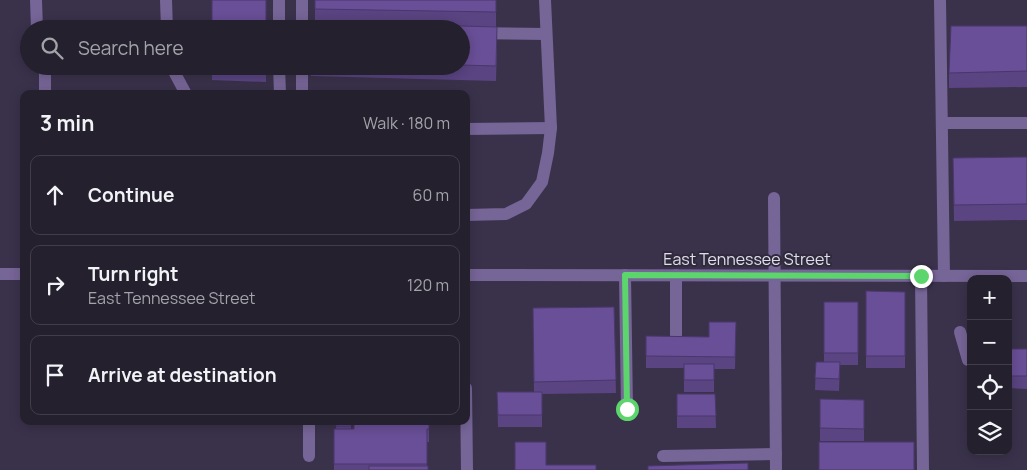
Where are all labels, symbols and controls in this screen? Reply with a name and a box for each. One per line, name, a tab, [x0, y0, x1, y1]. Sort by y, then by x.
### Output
search box	[20, 20, 470, 75]
icon: search	[38, 34, 66, 62]
text: Search here	[78, 35, 184, 61]
text: 3 min	[40, 109, 94, 137]
text: Walk · 180 m	[363, 112, 450, 134]
icon: ahead	[41, 181, 69, 209]
text: Continue	[88, 182, 174, 208]
text: 60 m	[413, 184, 449, 206]
street label: East Tennessee Street	[663, 248, 831, 270]
text: Turn right	[88, 261, 178, 287]
route end	[910, 265, 933, 288]
icon: right	[41, 271, 69, 299]
text: 120 m	[407, 274, 449, 296]
map controls	[967, 275, 1012, 455]
button: +	[967, 275, 1012, 320]
text: East Tennessee Street	[88, 287, 255, 309]
button: −	[967, 320, 1012, 365]
icon: arrive	[41, 361, 69, 389]
text: Arrive at destination	[88, 362, 277, 388]
button: locate	[967, 365, 1012, 410]
route start	[616, 398, 639, 421]
button: layers	[967, 410, 1012, 455]

